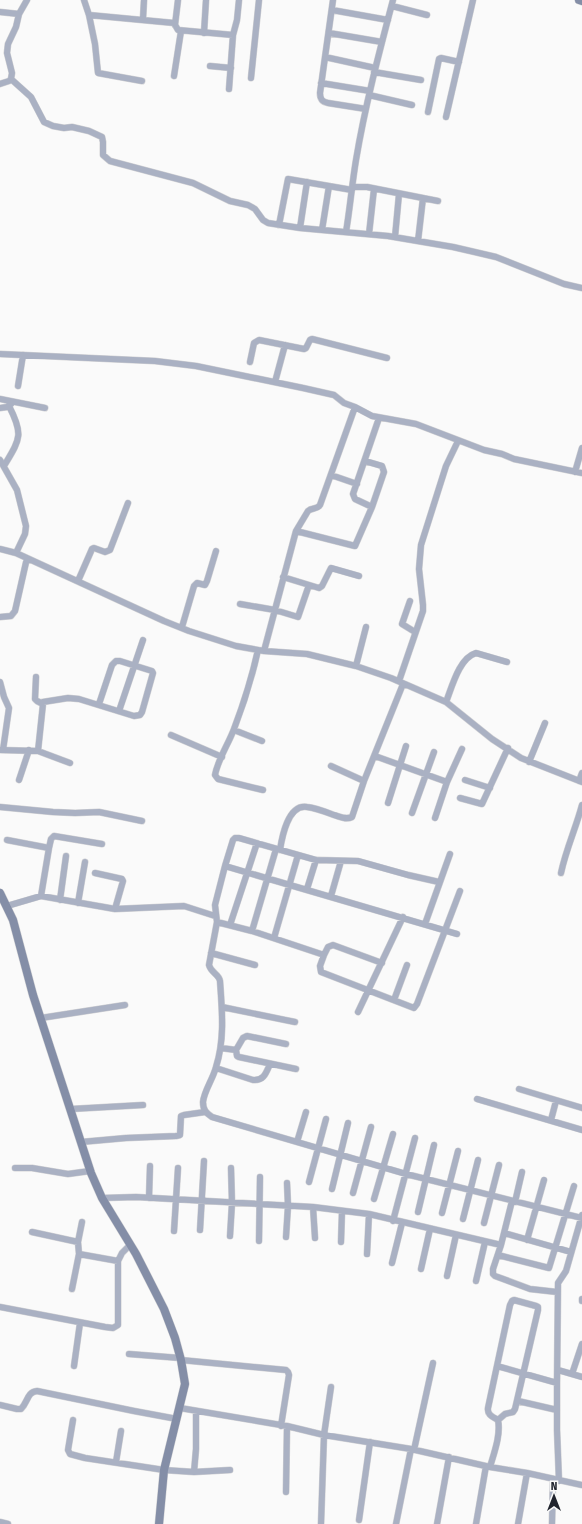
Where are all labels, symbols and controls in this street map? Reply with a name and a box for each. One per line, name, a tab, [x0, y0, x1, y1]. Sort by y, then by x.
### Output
north arrow	[534, 1476, 574, 1516]
text: N	[551, 1480, 557, 1493]

